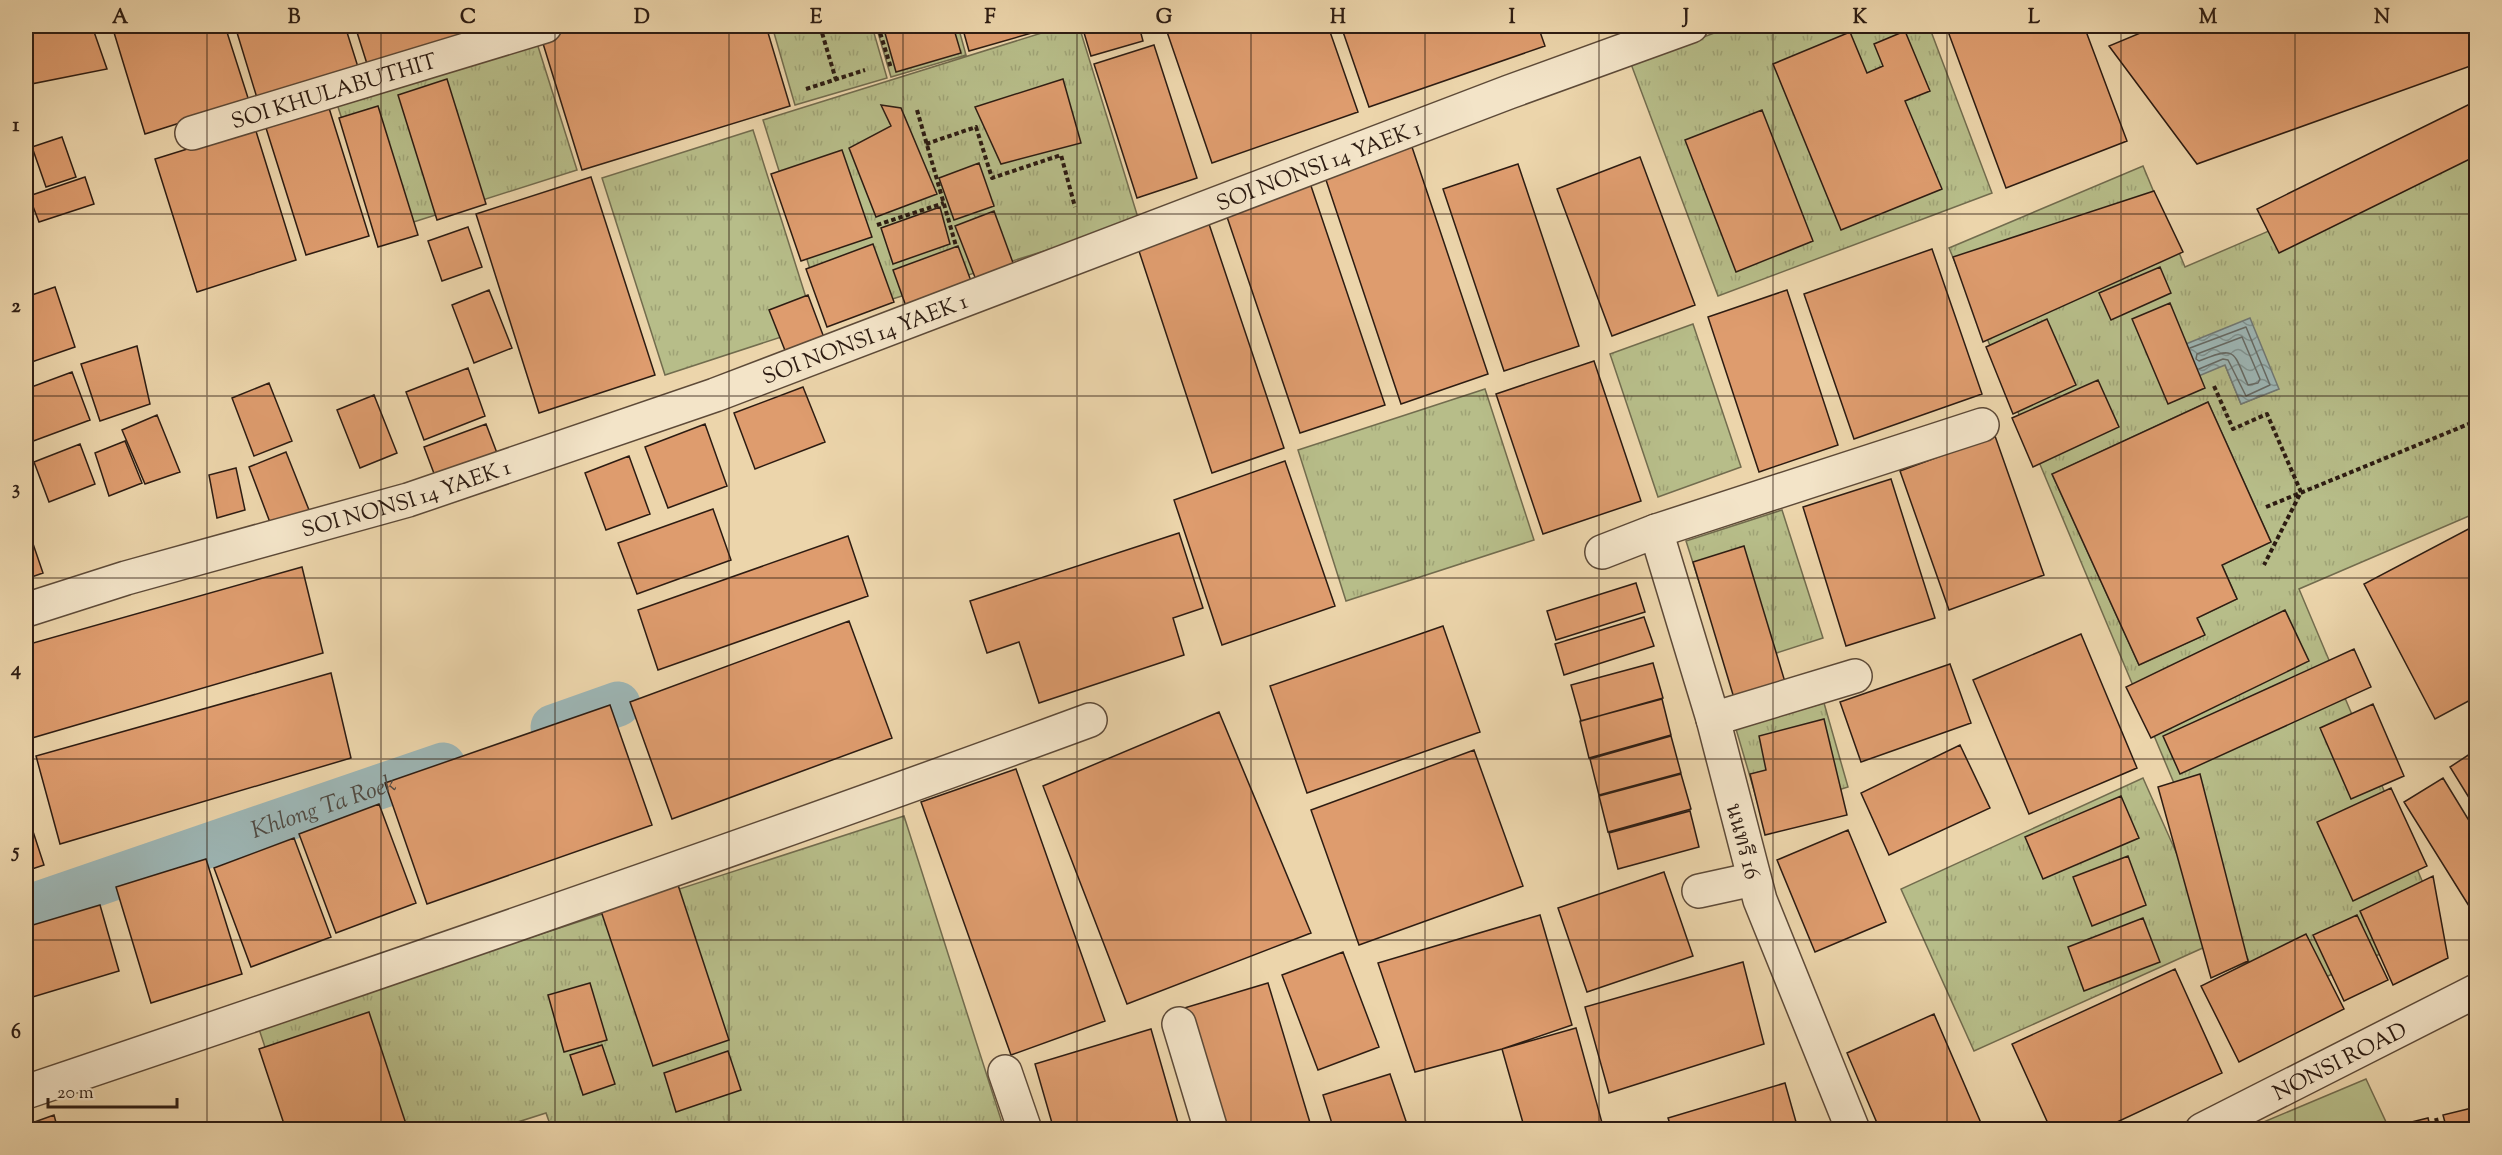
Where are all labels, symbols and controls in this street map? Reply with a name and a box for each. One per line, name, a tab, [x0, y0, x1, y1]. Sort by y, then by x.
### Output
text: A	[112, 4, 129, 33]
text: B	[288, 4, 301, 33]
text: C	[460, 4, 476, 33]
text: D	[634, 4, 650, 33]
text: E	[810, 4, 823, 33]
text: F	[984, 4, 996, 33]
text: G	[1156, 4, 1173, 33]
text: H	[1330, 4, 1346, 33]
text: I	[1509, 4, 1516, 33]
text: J	[1681, 4, 1689, 33]
text: K	[1853, 4, 1868, 33]
text: L	[2028, 4, 2041, 33]
text: M	[2199, 4, 2218, 33]
text: N	[2374, 4, 2390, 33]
street label: SOI KHULABUTHIT	[228, 46, 442, 139]
text: 1	[13, 112, 20, 141]
street label: SOI NONSI 14 YAEK 1	[1212, 114, 1427, 221]
street label: SOI NONSI 14 YAEK 1	[758, 287, 973, 394]
text: 2	[11, 293, 21, 322]
street label: SOI NONSI 14 YAEK 1	[298, 453, 516, 548]
text: 3	[12, 475, 20, 504]
text: 4	[10, 656, 21, 685]
water label: Khlong Ta Roek	[247, 767, 401, 849]
street label: นนทรี 16	[1716, 800, 1767, 883]
text: 5	[11, 838, 20, 867]
street label: NONSI ROAD	[2268, 1016, 2413, 1110]
text: 6	[11, 1019, 21, 1048]
scale bar	[48, 1071, 177, 1109]
text: 20 m	[57, 1081, 94, 1107]

